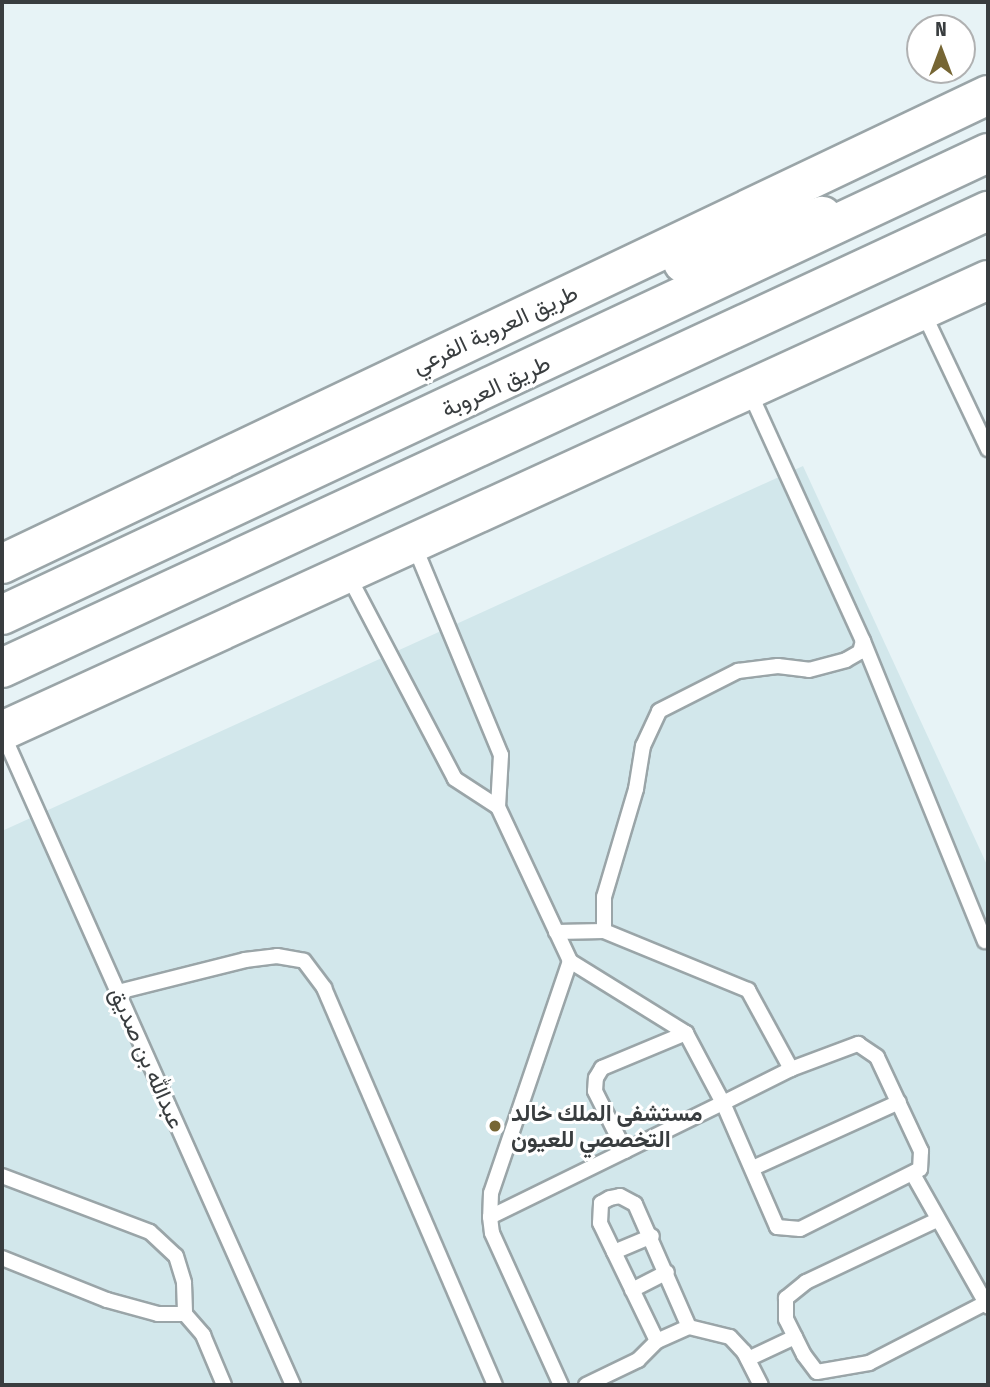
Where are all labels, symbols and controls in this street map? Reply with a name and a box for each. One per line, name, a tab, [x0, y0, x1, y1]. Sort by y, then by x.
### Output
north arrow	[906, 14, 976, 84]
text: N	[935, 18, 947, 41]
street label: طريق العروبة الفرعي	[408, 279, 582, 379]
street label: طريق العروبة	[437, 349, 555, 423]
street label: عبدالله بن صديق	[104, 983, 190, 1133]
place label: مستشفى الملك خالد التخصصي للعيون	[511, 1099, 703, 1153]
marker: مستشفى الملك خالد التخصصي للعيون	[485, 1116, 505, 1136]

